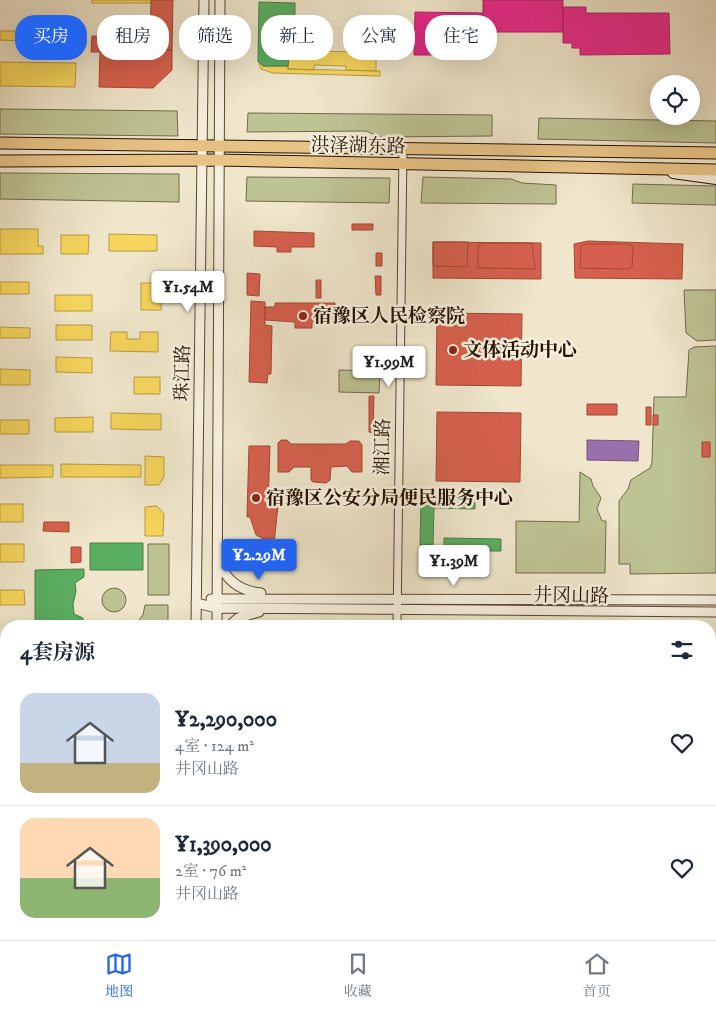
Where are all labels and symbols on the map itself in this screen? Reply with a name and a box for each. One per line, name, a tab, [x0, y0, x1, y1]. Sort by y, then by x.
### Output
street label: 洪泽湖东路	[310, 134, 406, 158]
pin: ¥1.54M	[147, 270, 229, 313]
place label: 宿豫区人民检察院	[313, 305, 465, 328]
marker: 宿豫区人民检察院	[297, 310, 309, 322]
place label: 文体活动中心	[463, 339, 577, 362]
street label: 珠江路	[171, 344, 195, 402]
marker: 文体活动中心	[447, 344, 459, 356]
pin: ¥1.99M	[348, 346, 430, 388]
street label: 湘江路	[371, 418, 395, 476]
place label: 宿豫区公安分局便民服务中心	[266, 487, 513, 510]
marker: 宿豫区公安分局便民服务中心	[250, 492, 262, 504]
pin: ¥2.29M	[218, 538, 300, 581]
pin: ¥1.39M	[413, 544, 495, 587]
street label: 井冈山路	[533, 584, 609, 608]

